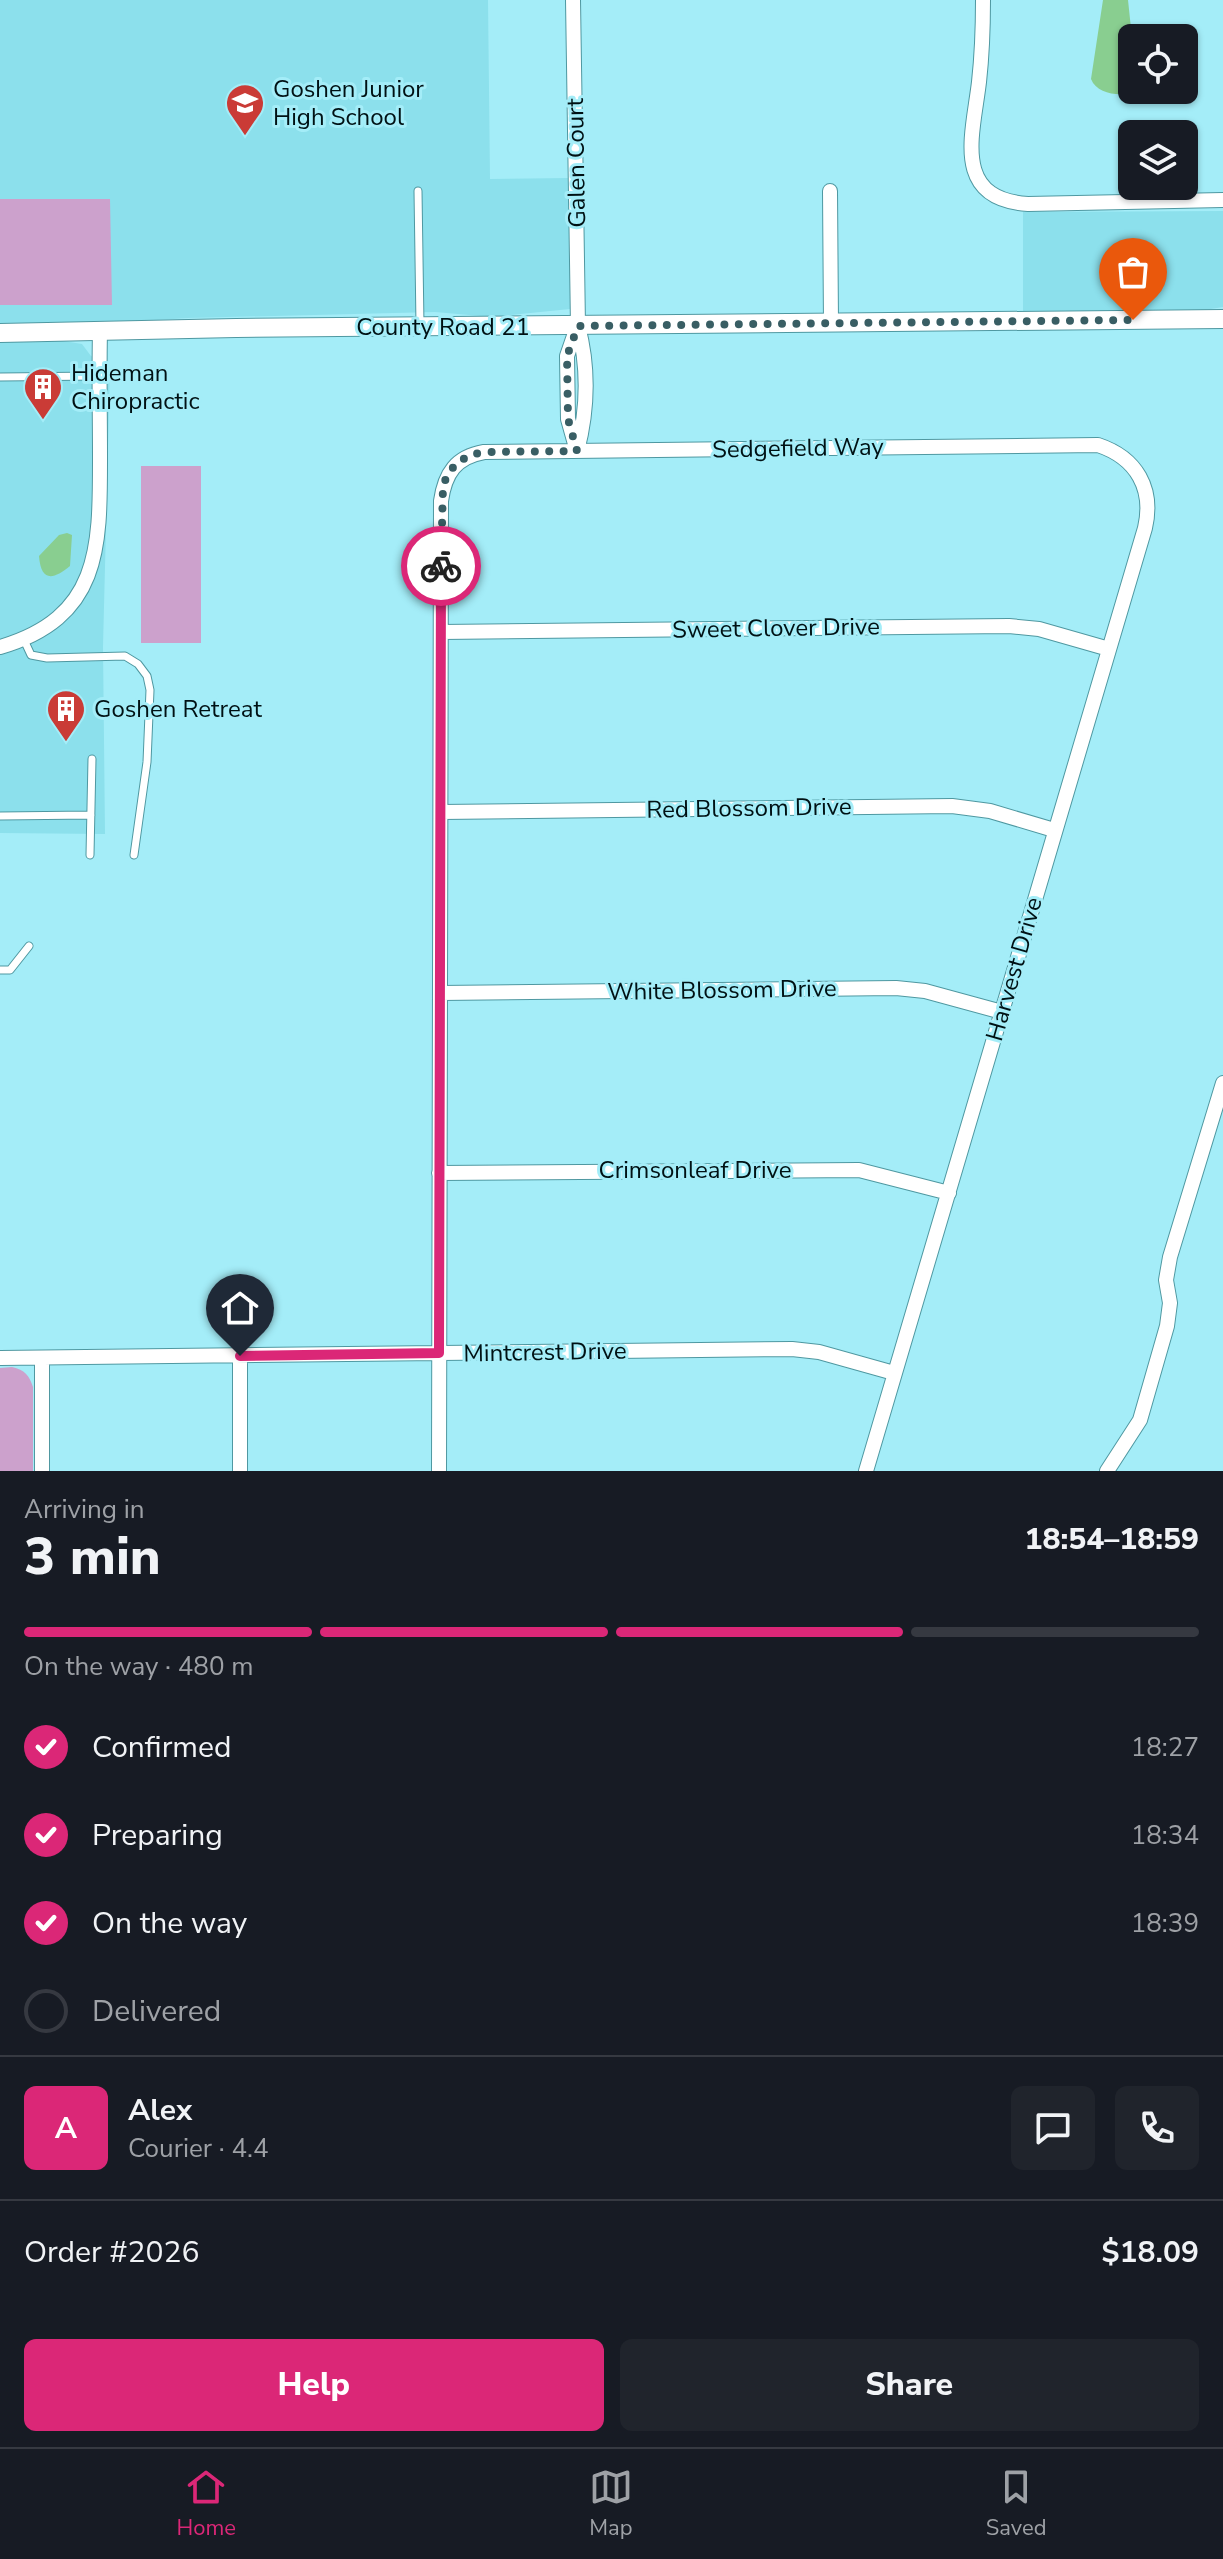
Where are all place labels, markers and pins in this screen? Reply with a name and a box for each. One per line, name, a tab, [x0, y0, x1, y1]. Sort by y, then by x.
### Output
place label: Goshen Junior High School	[273, 73, 424, 133]
school or university icon: Goshen Junior High School	[224, 82, 266, 137]
pin	[1099, 238, 1167, 320]
place label: Hideman Chiropractic	[71, 357, 200, 417]
building icon: Hideman Chiropractic	[22, 366, 64, 421]
building icon: Goshen Retreat	[45, 688, 87, 743]
place label: Goshen Retreat	[94, 693, 262, 725]
pin	[206, 1274, 274, 1356]

